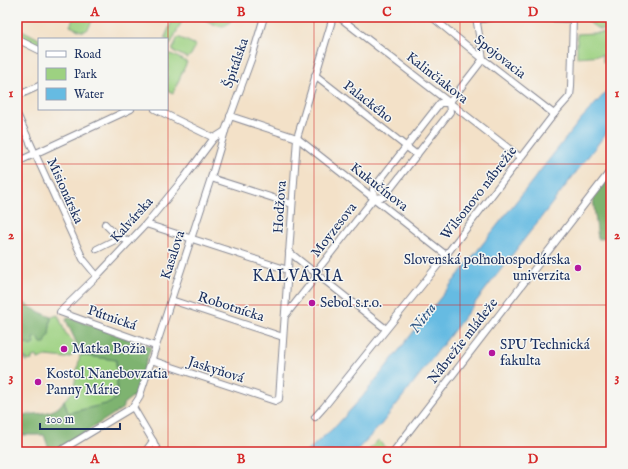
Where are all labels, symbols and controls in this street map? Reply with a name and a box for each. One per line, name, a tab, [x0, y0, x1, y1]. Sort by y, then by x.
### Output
text: A	[90, 4, 101, 21]
text: B	[237, 4, 246, 21]
text: C	[382, 4, 392, 21]
text: D	[528, 4, 539, 21]
street label: Spojovacia	[470, 31, 530, 83]
street label: Špitálska	[218, 34, 253, 90]
legend	[38, 38, 168, 110]
text: Road	[74, 47, 102, 62]
street label: Kalinčiakova	[402, 48, 472, 108]
text: Park	[74, 67, 97, 82]
street label: Palackého	[339, 77, 397, 127]
text: 1	[9, 85, 14, 102]
text: 1	[615, 85, 620, 102]
text: Water	[74, 87, 105, 102]
street label: Wilsonovo nábrežie	[437, 142, 522, 243]
street label: Misionárska	[43, 155, 88, 228]
street label: Kukučínova	[346, 159, 412, 216]
street label: Hodžova	[269, 179, 291, 234]
street label: Kalvárska	[107, 193, 158, 247]
street label: Moyzesova	[307, 198, 362, 261]
text: 2	[8, 227, 14, 244]
street label: Kasalova	[157, 227, 190, 282]
text: 2	[614, 227, 620, 244]
place label: Slovenská poľnohospodárska univerzita	[404, 251, 571, 285]
marker: Slovenská poľnohospodárska univerzita	[573, 263, 583, 273]
district label: KALVÁRIA	[252, 265, 344, 287]
street label: Robotnícka	[196, 288, 267, 326]
place label: Sebol s.r.o.	[320, 294, 382, 312]
street label: Nábrežie mládeže	[424, 294, 502, 387]
marker: Sebol s.r.o.	[307, 298, 317, 308]
water label: Nitra	[405, 299, 441, 337]
street label: Pútnická	[85, 301, 140, 335]
place label: SPU Technická fakulta	[500, 336, 591, 370]
place label: Matka Božia	[72, 340, 147, 358]
marker: Matka Božia	[59, 344, 69, 354]
marker: SPU Technická fakulta	[487, 348, 497, 358]
street label: Jaskyňová	[184, 352, 247, 388]
place label: Kostol Nanebovzatia Panny Márie	[46, 365, 169, 399]
text: 3	[9, 369, 14, 386]
text: 3	[615, 369, 620, 386]
marker: Kostol Nanebovzatia Panny Márie	[33, 377, 43, 387]
scale bar	[40, 405, 120, 431]
text: 100 m	[46, 412, 74, 427]
text: A	[90, 451, 101, 468]
text: B	[237, 451, 246, 468]
text: C	[382, 451, 392, 468]
text: D	[528, 451, 539, 468]

